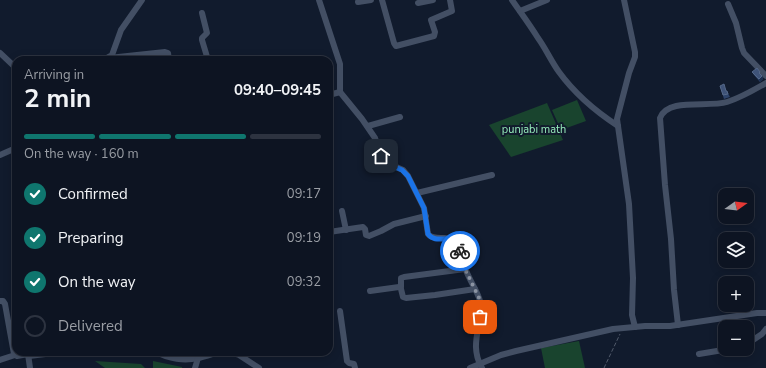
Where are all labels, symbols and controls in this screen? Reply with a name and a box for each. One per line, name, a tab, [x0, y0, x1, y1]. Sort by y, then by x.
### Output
text: Arriving in	[24, 66, 84, 84]
text: 09:40–09:45	[234, 80, 321, 100]
text: 2 min	[24, 81, 91, 116]
park label: punjabi math	[502, 122, 566, 137]
pin	[364, 139, 398, 173]
text: On the way · 160 m	[24, 145, 139, 163]
icon: home	[370, 145, 392, 167]
icon: check	[24, 183, 46, 205]
text: Confirmed	[58, 184, 128, 204]
text: 09:17	[287, 185, 321, 203]
north arrow	[718, 188, 754, 224]
map controls	[718, 188, 754, 356]
icon: check	[24, 227, 46, 249]
text: Preparing	[58, 228, 123, 248]
text: 09:19	[287, 229, 321, 247]
courier	[440, 231, 480, 271]
button: layers	[718, 232, 754, 268]
icon: bike	[449, 240, 471, 262]
icon: check	[24, 271, 46, 293]
text: On the way	[58, 272, 136, 292]
text: 09:32	[287, 273, 321, 291]
button: +	[718, 276, 754, 312]
pin	[463, 300, 497, 334]
icon: bag	[469, 306, 491, 328]
text: Delivered	[58, 316, 123, 336]
button: −	[718, 320, 754, 356]

